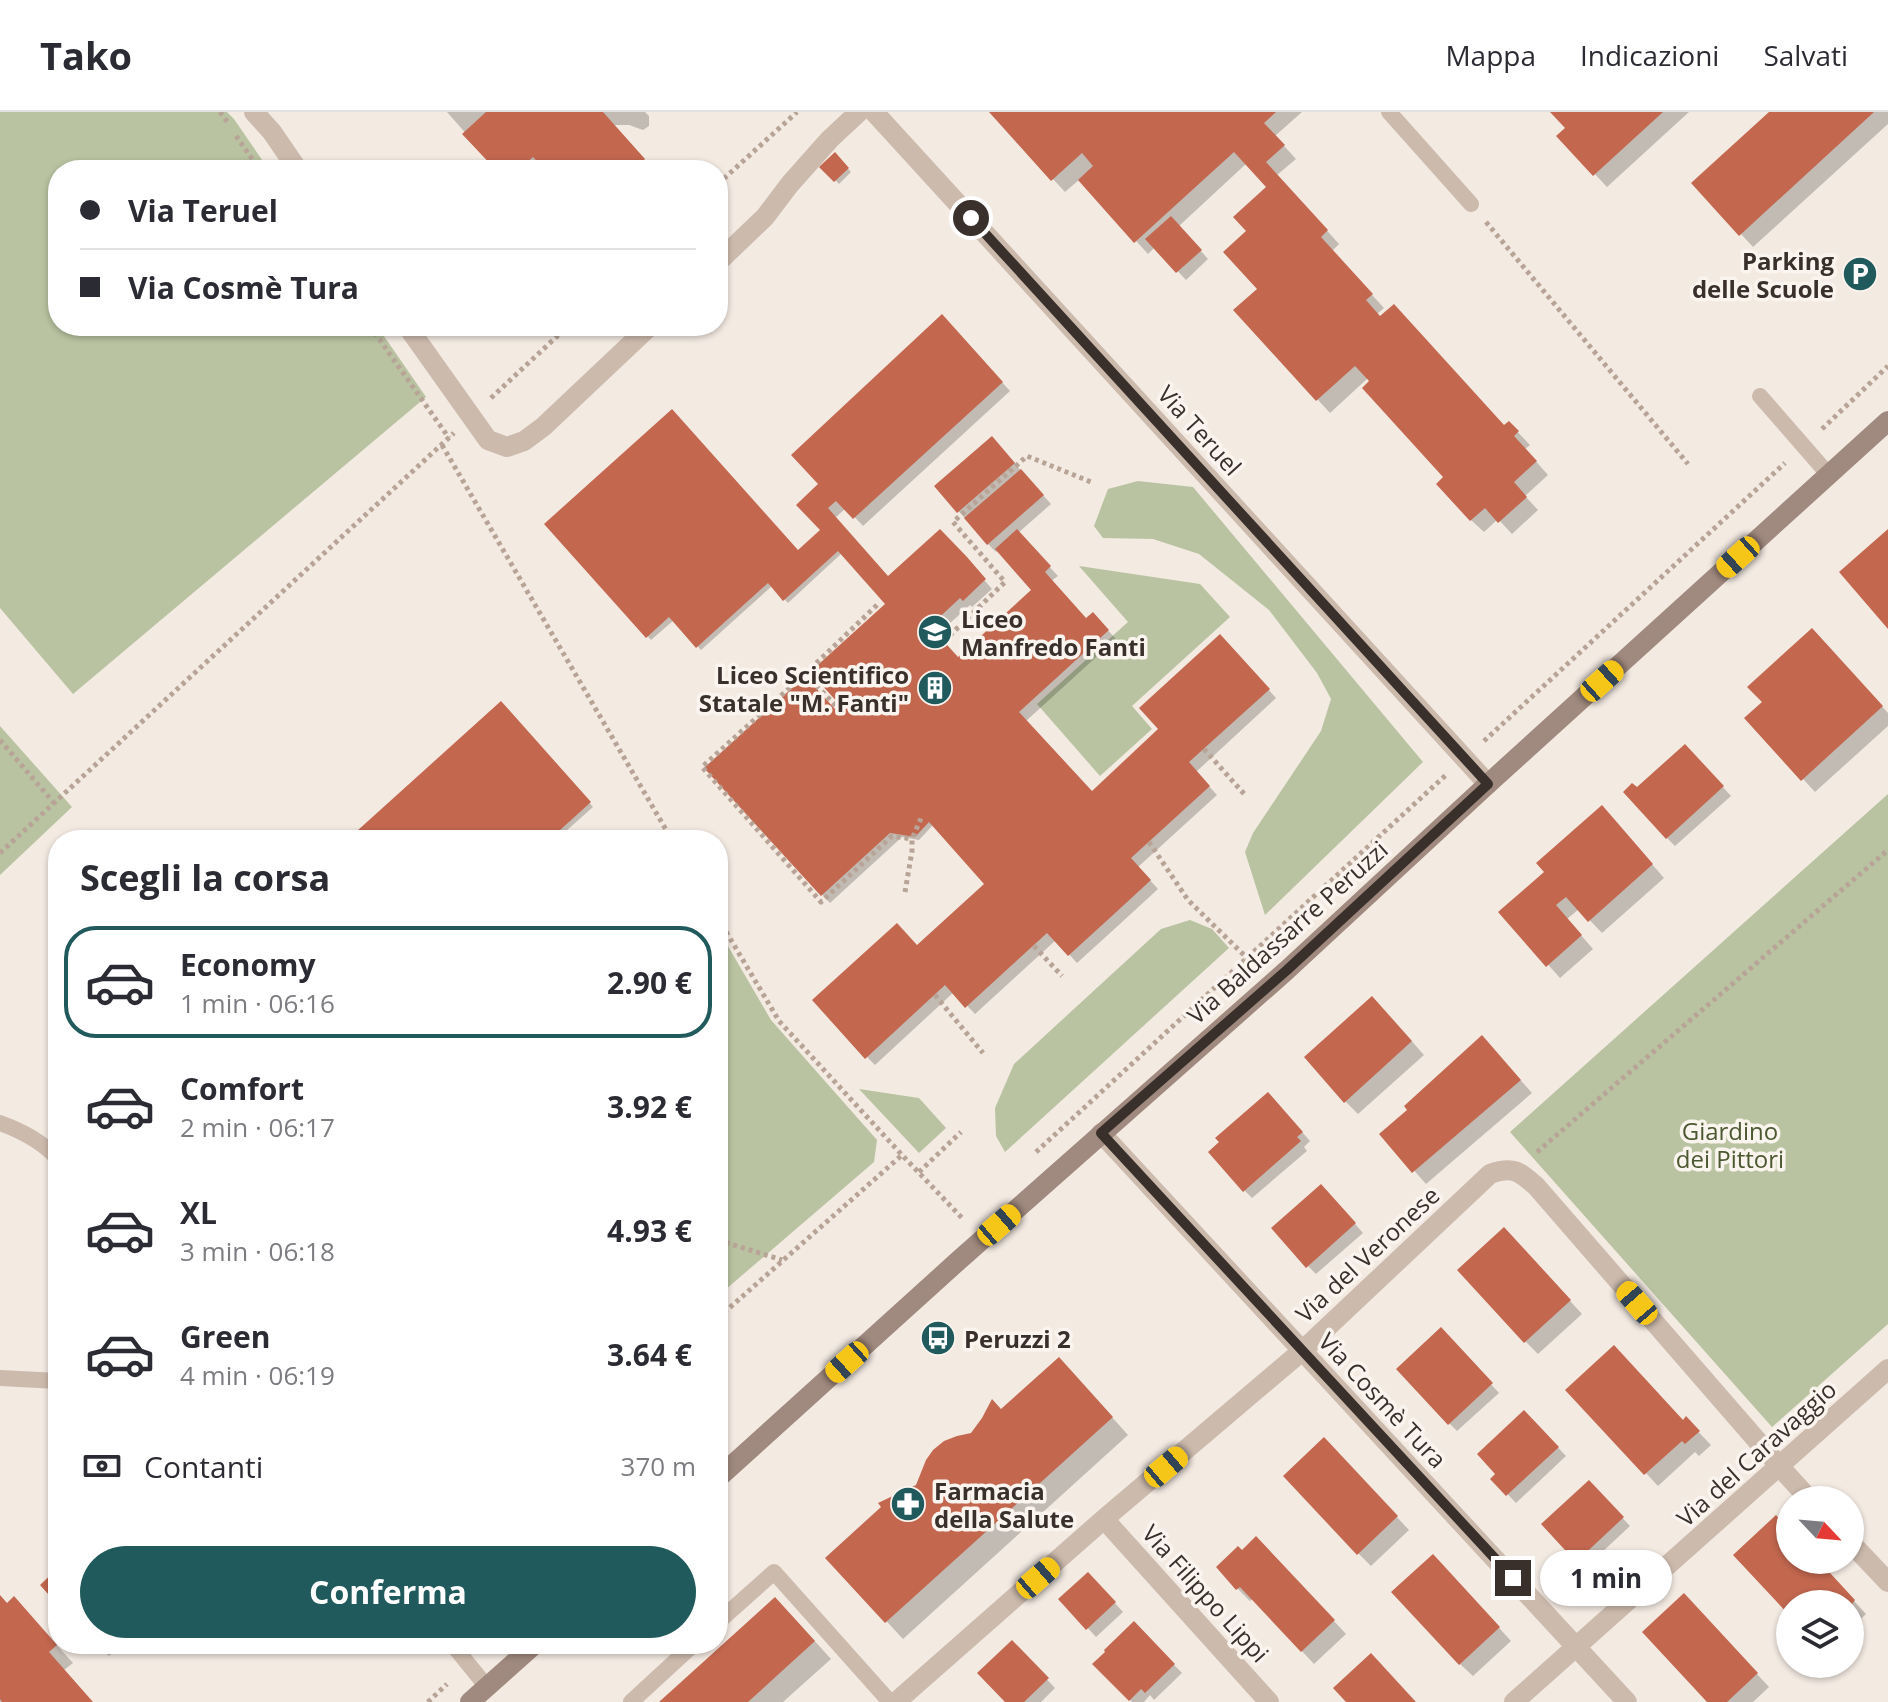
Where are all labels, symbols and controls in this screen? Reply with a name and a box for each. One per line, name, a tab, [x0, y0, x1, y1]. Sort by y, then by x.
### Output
text: Tako	[40, 29, 132, 81]
text: Mappa	[1445, 36, 1536, 74]
text: Indicazioni	[1580, 36, 1719, 74]
text: Salvati	[1763, 36, 1848, 74]
text: Via Teruel	[128, 190, 278, 231]
route start	[953, 200, 989, 236]
place label: Parking delle Scuole	[1692, 244, 1834, 305]
parking icon: Parking delle Scuole	[1841, 255, 1879, 293]
text: Via Cosmè Tura	[128, 267, 359, 308]
street label: Via Teruel	[1151, 378, 1249, 482]
car	[1712, 532, 1764, 582]
place label: Liceo Manfredo Fanti	[961, 602, 1146, 663]
school or university icon: Liceo Manfredo Fanti	[916, 613, 954, 651]
car	[1576, 656, 1628, 706]
place label: Liceo Scientifico Statale "M. Fanti"	[699, 658, 909, 719]
building icon: Liceo Scientifico Statale "M. Fanti"	[916, 669, 954, 707]
street label: Via Baldassarre Peruzzi	[1180, 833, 1394, 1031]
text: Scegli la corsa	[80, 853, 330, 902]
text: Economy	[180, 944, 316, 985]
icon: car	[84, 946, 156, 1018]
text: 2.90 €	[607, 962, 692, 1003]
text: 1 min · 06:16	[180, 985, 335, 1021]
text: Comfort	[180, 1068, 304, 1109]
icon: car	[84, 1070, 156, 1142]
text: 3.92 €	[607, 1086, 692, 1127]
text: 2 min · 06:17	[180, 1109, 335, 1145]
park label: Giardino dei Pittori	[1676, 1114, 1784, 1175]
street label: Via del Veronese	[1288, 1179, 1446, 1329]
text: XL	[180, 1192, 217, 1233]
icon: car	[84, 1194, 156, 1266]
car	[973, 1200, 1025, 1250]
text: 4.93 €	[607, 1210, 692, 1251]
text: 3 min · 06:18	[180, 1233, 335, 1269]
car	[1612, 1277, 1662, 1329]
text: Green	[180, 1316, 271, 1357]
icon: car	[84, 1318, 156, 1390]
bus stop icon: Peruzzi 2	[919, 1319, 957, 1357]
place label: Peruzzi 2	[964, 1322, 1071, 1355]
street label: Via Cosmè Tura	[1312, 1325, 1454, 1475]
text: 3.64 €	[607, 1334, 692, 1375]
car	[821, 1337, 873, 1387]
text: 4 min · 06:19	[180, 1357, 335, 1393]
street label: Via del Caravaggio	[1669, 1373, 1843, 1533]
car	[1140, 1442, 1192, 1492]
icon: cash	[80, 1444, 124, 1488]
text: Contanti	[144, 1446, 263, 1487]
text: 370 m	[621, 1448, 696, 1484]
place label: Farmacia della Salute	[934, 1474, 1074, 1535]
pharmacy icon: Farmacia della Salute	[889, 1485, 927, 1523]
north arrow	[1776, 1486, 1864, 1574]
map controls	[1776, 1486, 1864, 1678]
street label: Via Filippo Lippi	[1135, 1517, 1277, 1669]
button: Conferma	[80, 1546, 696, 1638]
callout: 1 min	[1541, 1550, 1673, 1606]
car	[1012, 1553, 1064, 1603]
route end	[1495, 1560, 1531, 1596]
text: 1 min	[1570, 1560, 1642, 1596]
button: layers	[1776, 1590, 1864, 1678]

